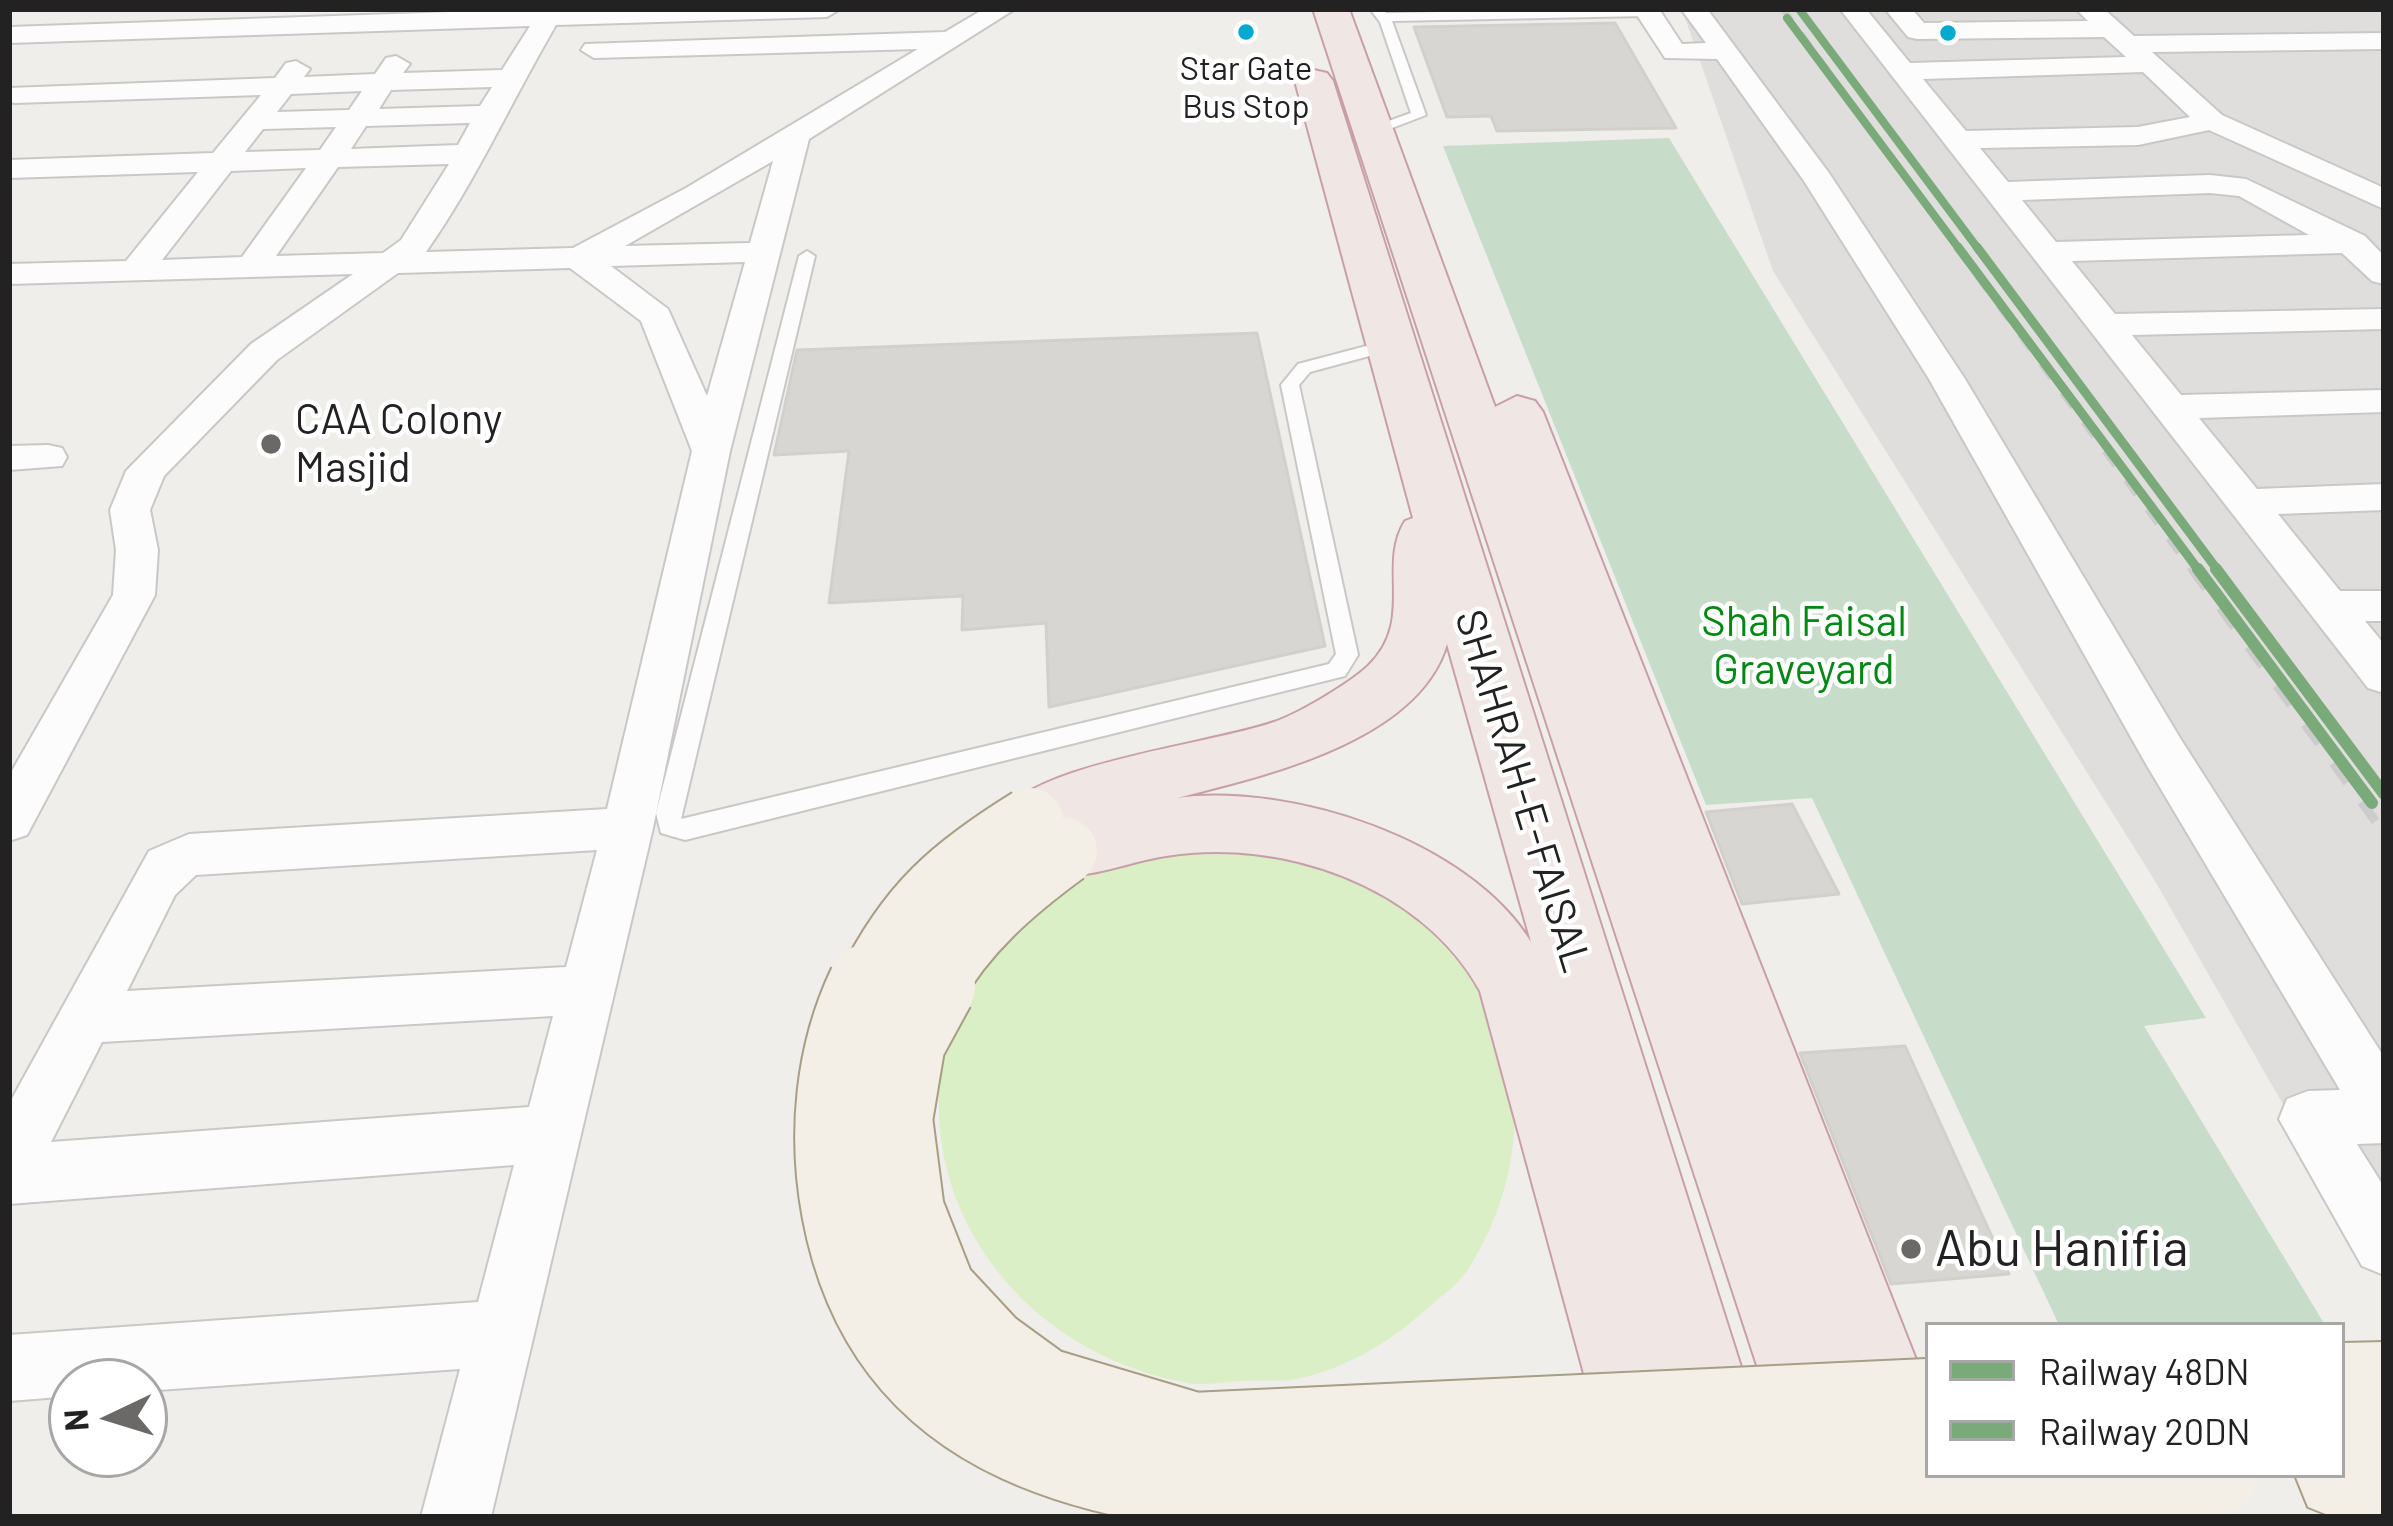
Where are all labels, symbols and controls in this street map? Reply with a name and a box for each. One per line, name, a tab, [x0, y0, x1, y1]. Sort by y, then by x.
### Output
marker: Star Gate Bus Stop	[1235, 21, 1257, 43]
unlabelled marker	[1937, 22, 1959, 44]
place label: Star Gate Bus Stop	[1180, 49, 1312, 127]
place label: CAA Colony Masjid	[295, 395, 502, 494]
marker: CAA Colony Masjid	[258, 431, 284, 457]
park label: Shah Faisal Graveyard	[1701, 597, 1907, 696]
street label: SHAHRAH-E-FAISAL	[1444, 604, 1602, 978]
place label: Abu Hanifia	[1935, 1218, 2189, 1280]
marker: Abu Hanifia	[1898, 1236, 1924, 1262]
legend	[1925, 1322, 2345, 1478]
text: Railway 48DN	[2039, 1349, 2250, 1392]
north arrow	[48, 1358, 168, 1478]
text: N	[54, 1408, 96, 1433]
text: Railway 20DN	[2039, 1409, 2251, 1452]

